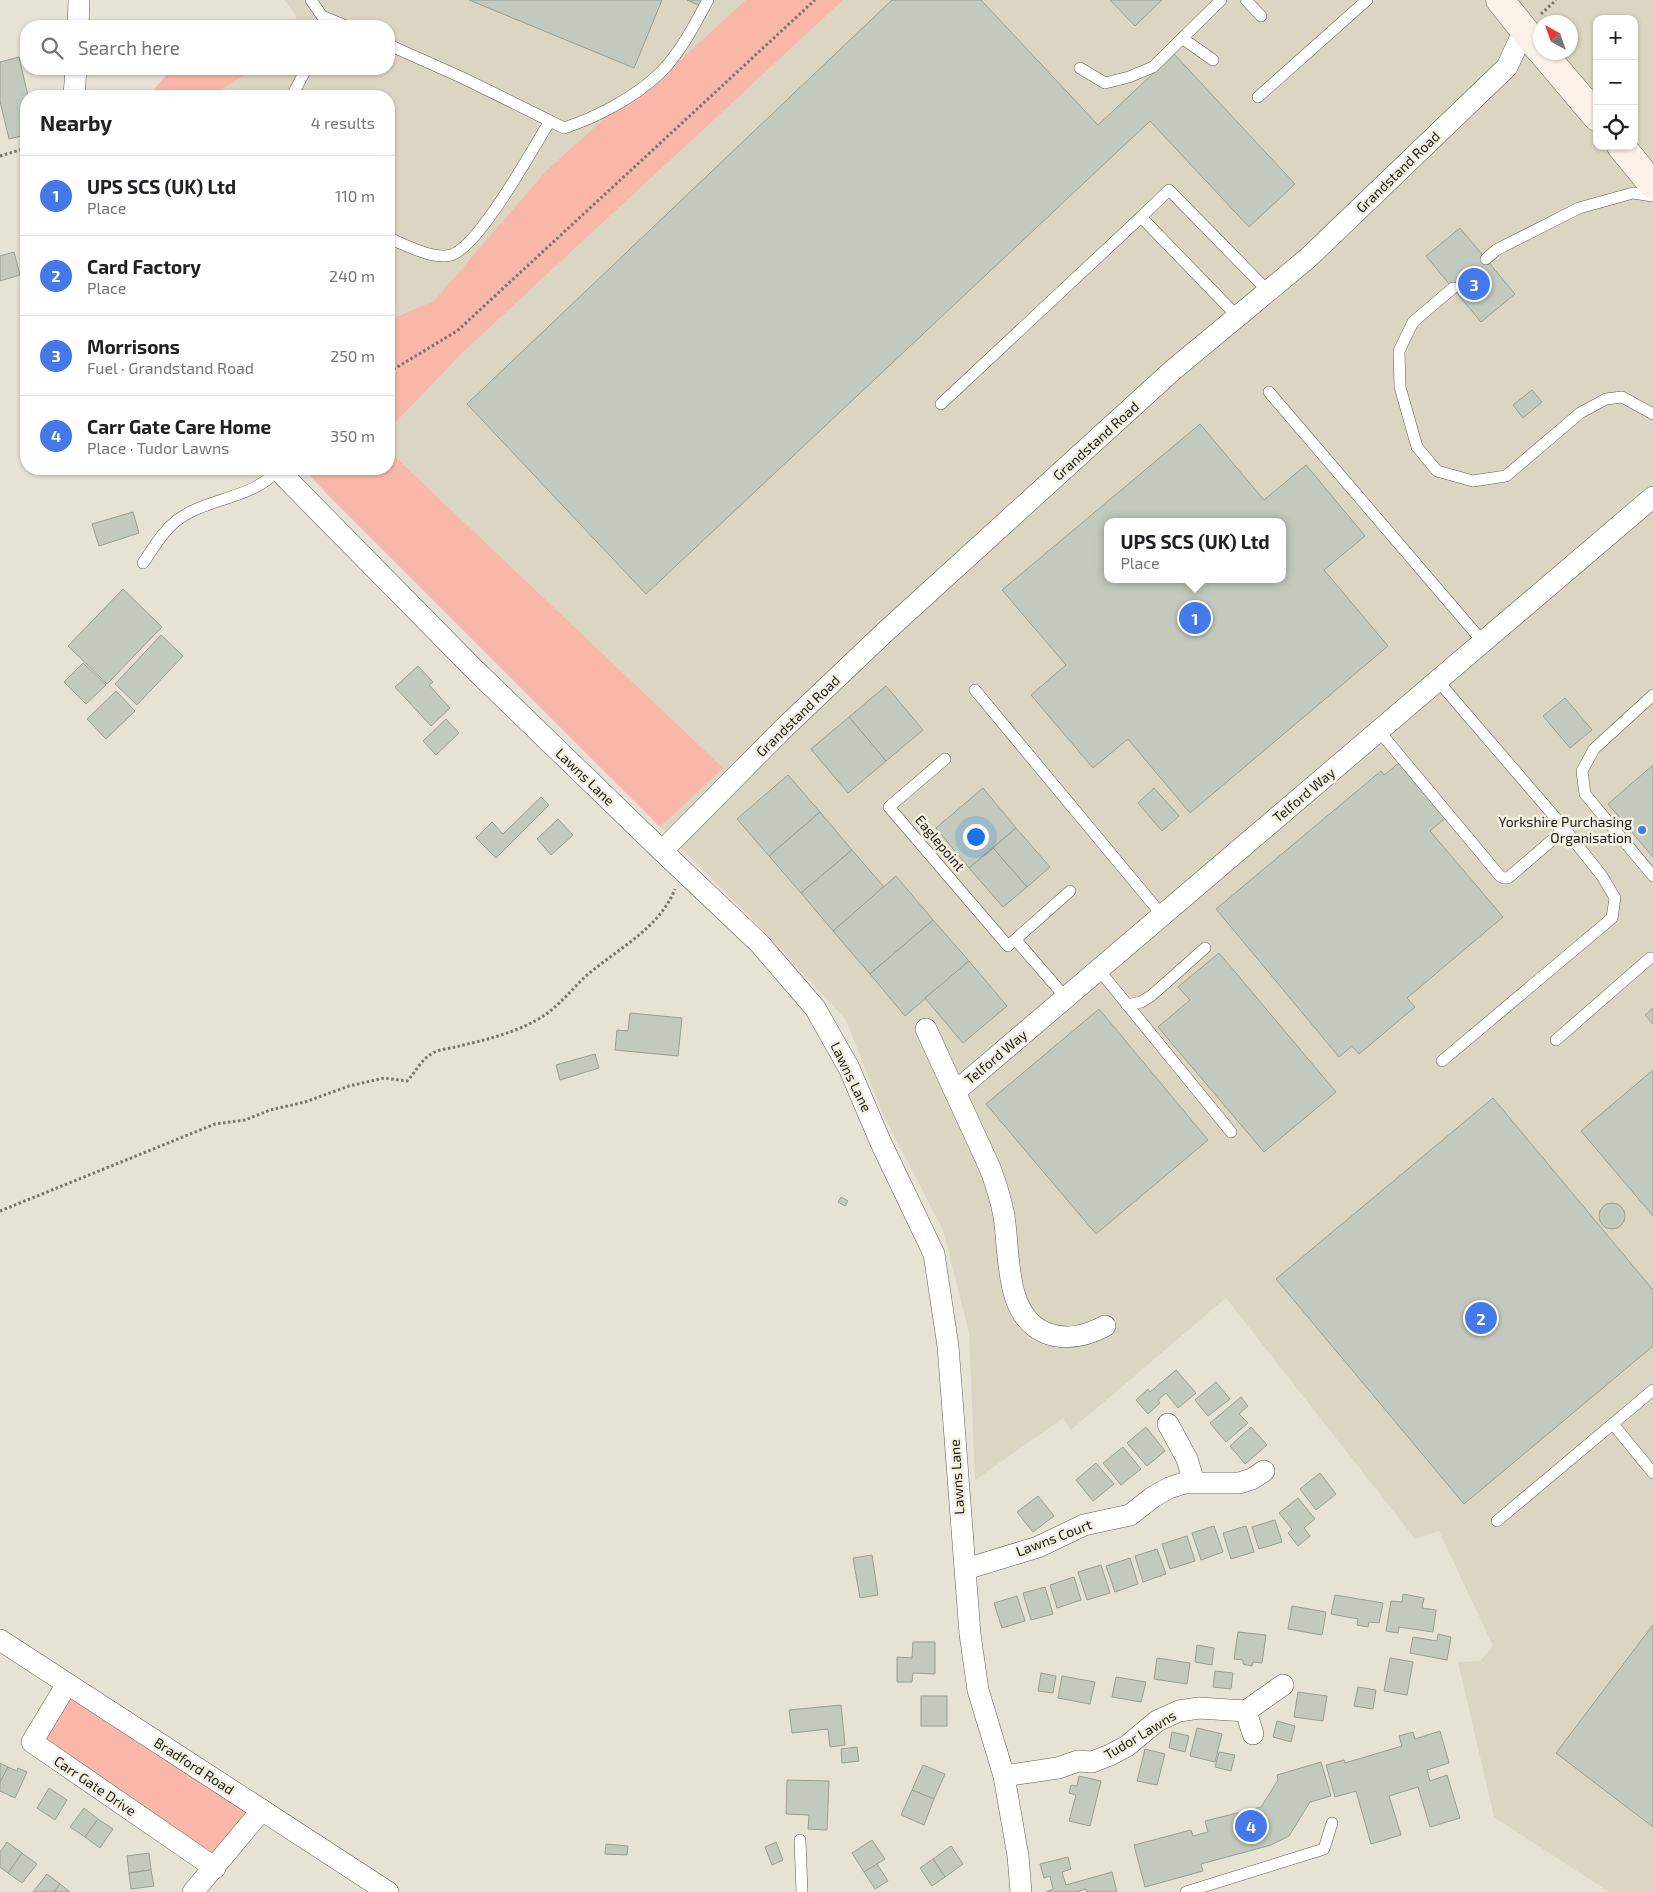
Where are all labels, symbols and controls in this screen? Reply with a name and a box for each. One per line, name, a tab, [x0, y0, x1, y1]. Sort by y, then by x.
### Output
north arrow	[1533, 15, 1578, 60]
map controls	[1593, 15, 1638, 150]
button: +	[1593, 15, 1638, 60]
search box	[20, 20, 395, 75]
icon: search	[38, 34, 66, 62]
text: Search here	[78, 36, 180, 59]
button: −	[1593, 60, 1638, 105]
button: locate	[1593, 105, 1638, 150]
text: Nearby	[40, 110, 112, 135]
text: 4 results	[311, 113, 375, 132]
street label: Grandstand Road	[1352, 127, 1443, 216]
text: UPS SCS (UK) Ltd	[87, 175, 236, 198]
text: 1	[53, 186, 59, 205]
text: 110 m	[335, 186, 375, 205]
text: Place	[87, 198, 126, 217]
text: Card Factory	[87, 255, 201, 278]
pin: 3	[1458, 265, 1490, 303]
text: 2	[51, 266, 61, 285]
text: 240 m	[329, 266, 375, 285]
text: Place	[87, 278, 126, 297]
text: Morrisons	[87, 335, 180, 358]
text: 3	[51, 346, 61, 365]
text: 250 m	[330, 346, 375, 365]
text: Fuel · Grandstand Road	[87, 358, 254, 377]
street label: Grandstand Road	[1049, 398, 1142, 484]
text: Carr Gate Care Home	[87, 415, 271, 438]
text: 4	[51, 426, 61, 445]
text: 350 m	[330, 426, 375, 445]
text: Place · Tudor Lawns	[87, 438, 229, 457]
popup	[1104, 518, 1286, 583]
text: UPS SCS (UK) Ltd	[1120, 530, 1270, 553]
text: Place	[1120, 553, 1160, 572]
pin: 1	[1179, 599, 1211, 637]
street label: Grandstand Road	[752, 671, 843, 760]
street label: Lawns Lane	[552, 744, 618, 809]
street label: Telford Way	[1269, 763, 1339, 826]
street label: Eaglepoint	[912, 811, 969, 874]
place label: Yorkshire Purchasing Organisation	[1499, 813, 1632, 846]
your location	[963, 824, 989, 850]
marker: Yorkshire Purchasing Organisation	[1636, 824, 1648, 836]
street label: Telford Way	[961, 1025, 1031, 1088]
street label: Lawns Lane	[827, 1039, 876, 1114]
pin: 2	[1465, 1299, 1497, 1337]
street label: Lawns Lane	[945, 1439, 968, 1515]
street label: Lawns Court	[1014, 1515, 1094, 1560]
street label: Tudor Lawns	[1101, 1706, 1179, 1763]
street label: Bradford Road	[151, 1733, 237, 1798]
street label: Carr Gate Drive	[51, 1752, 140, 1819]
pin: 4	[1235, 1807, 1267, 1845]

